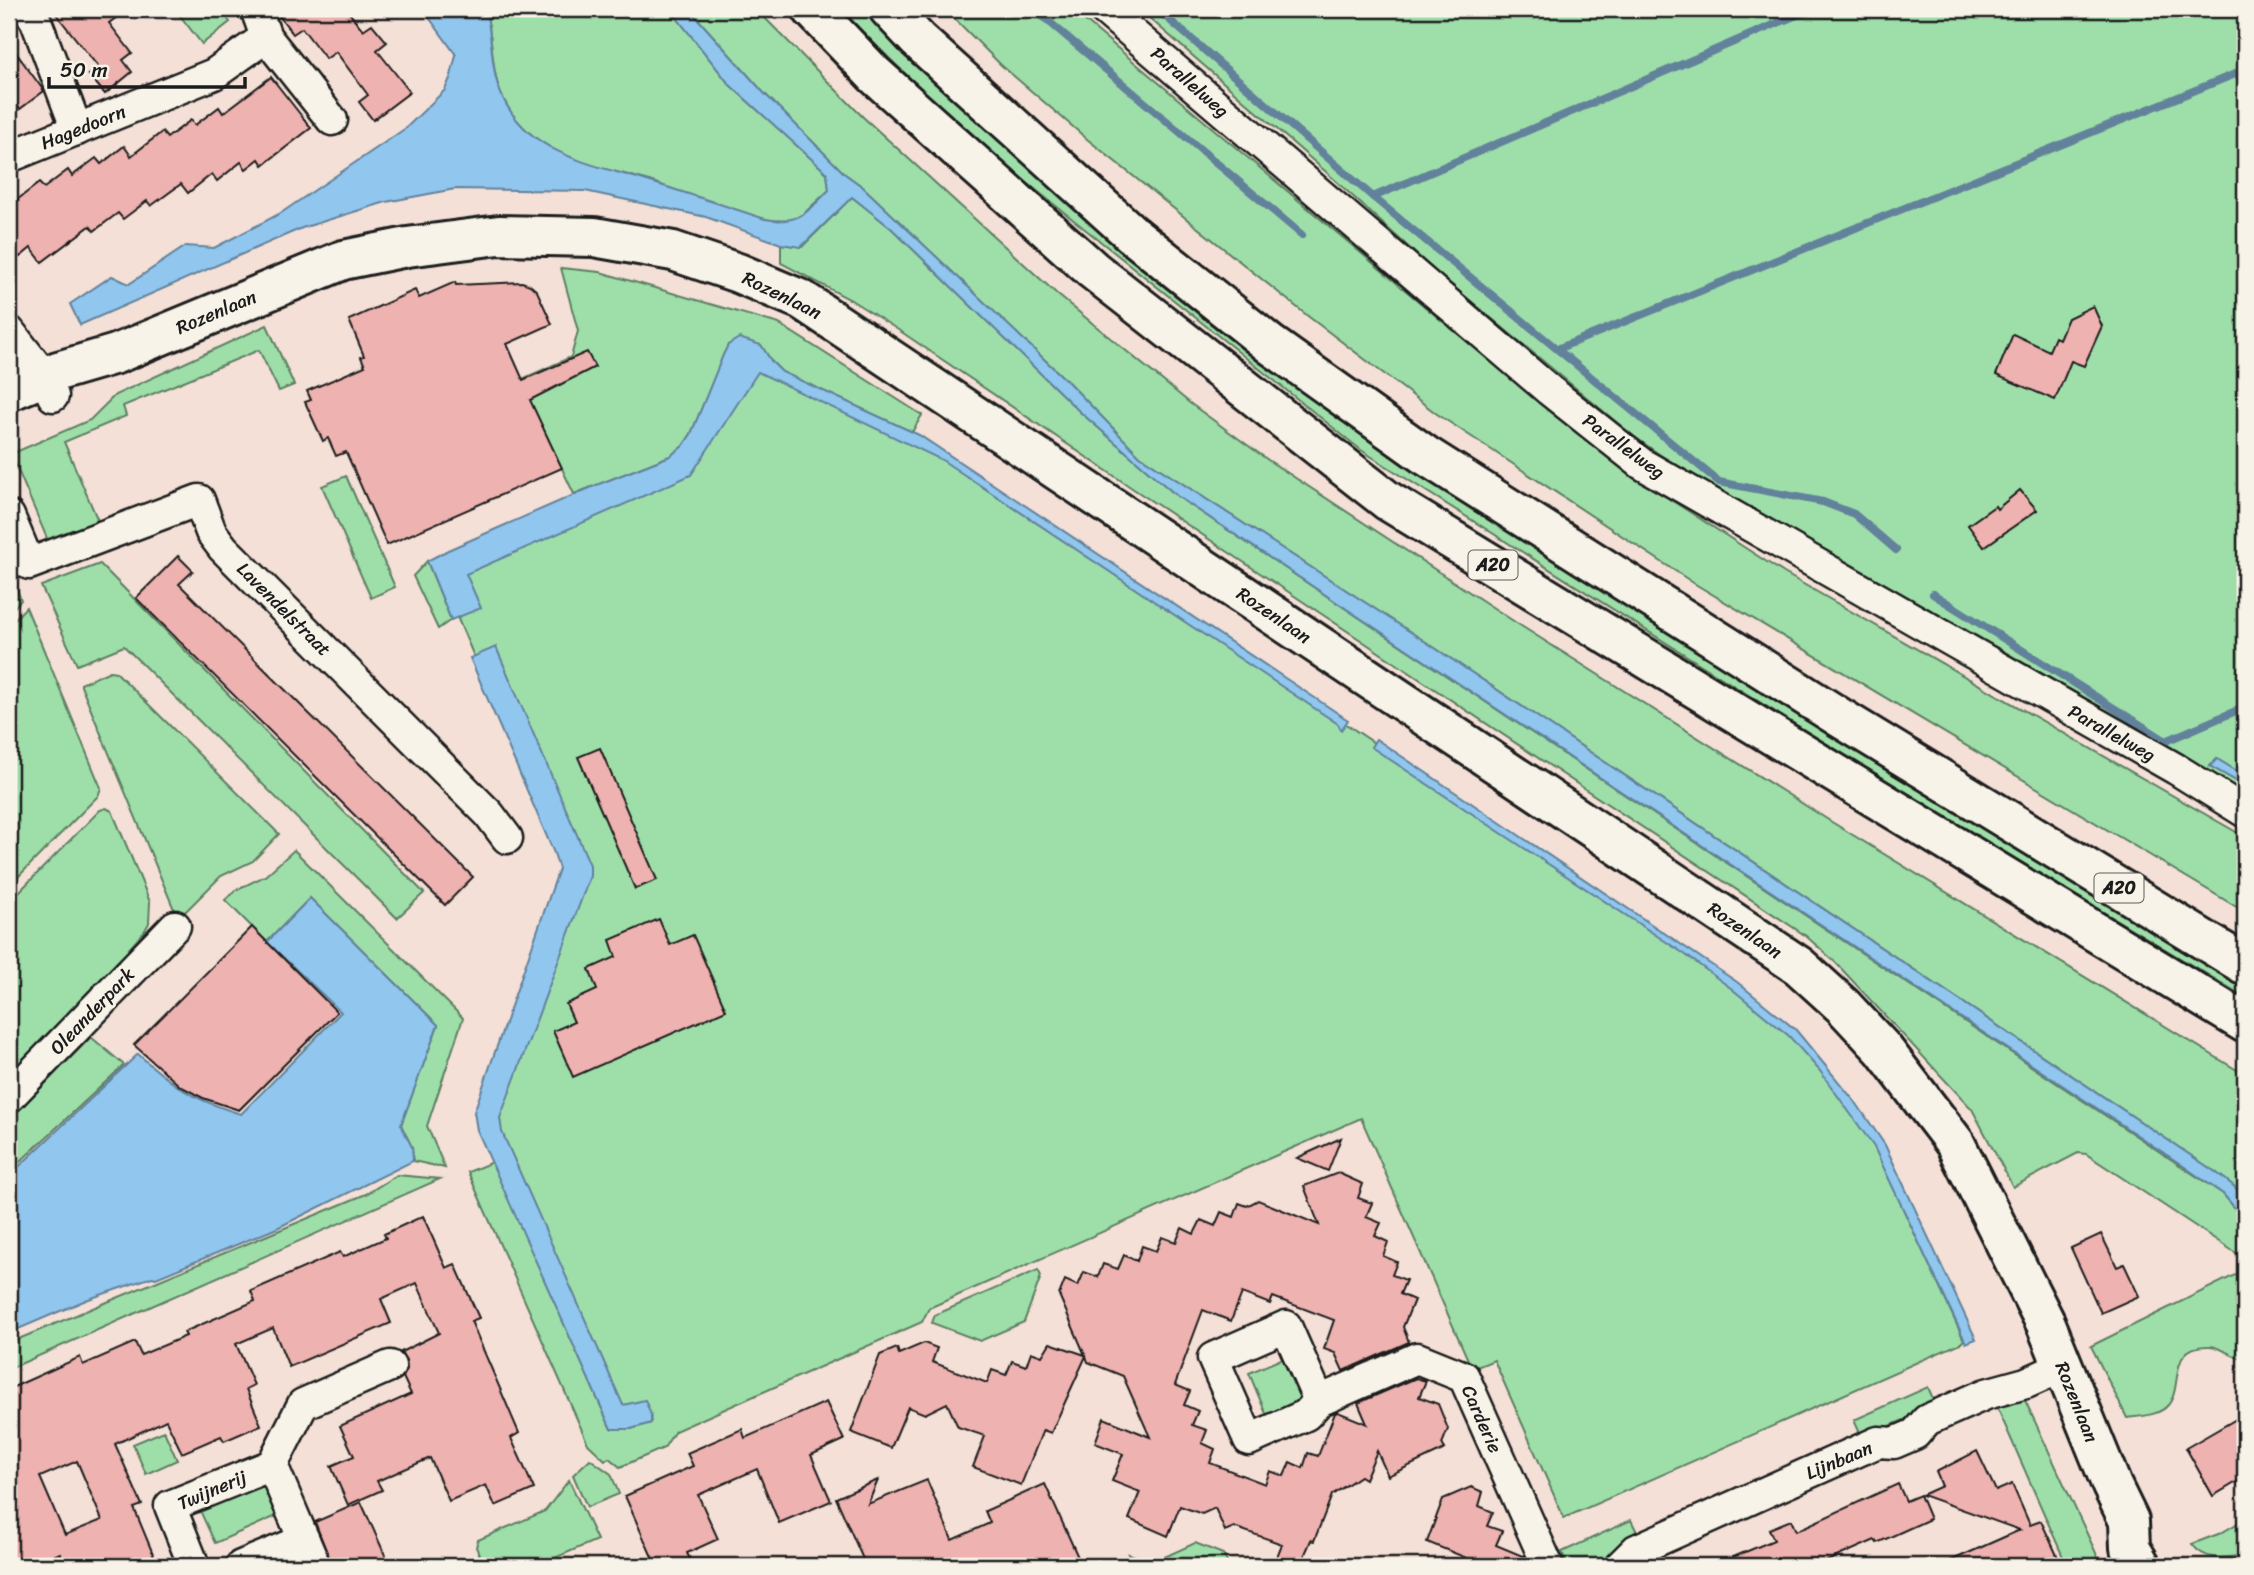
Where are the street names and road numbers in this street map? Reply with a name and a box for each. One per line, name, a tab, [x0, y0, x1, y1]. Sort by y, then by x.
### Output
street label: Parallelweg	[1143, 38, 1237, 126]
street label: Hagedoorn	[35, 95, 131, 159]
street label: Rozenlaan	[737, 262, 827, 328]
street label: Rozenlaan	[170, 280, 262, 344]
street label: Parallelweg	[1575, 404, 1673, 488]
road number: A20	[1468, 550, 1518, 580]
street label: Lavendelstraat	[229, 554, 339, 664]
street label: Rozenlaan	[1230, 578, 1318, 652]
street label: Parallelweg	[2062, 695, 2162, 771]
road number: A20	[2094, 874, 2144, 903]
street label: Rozenlaan	[1701, 893, 1789, 967]
street label: Oleanderpark	[41, 959, 143, 1063]
street label: Rozenlaan	[2046, 1356, 2108, 1448]
street label: Carderie	[1452, 1380, 1512, 1459]
street label: Lijnbaan	[1800, 1431, 1878, 1489]
street label: Twijnerij	[172, 1460, 253, 1519]

